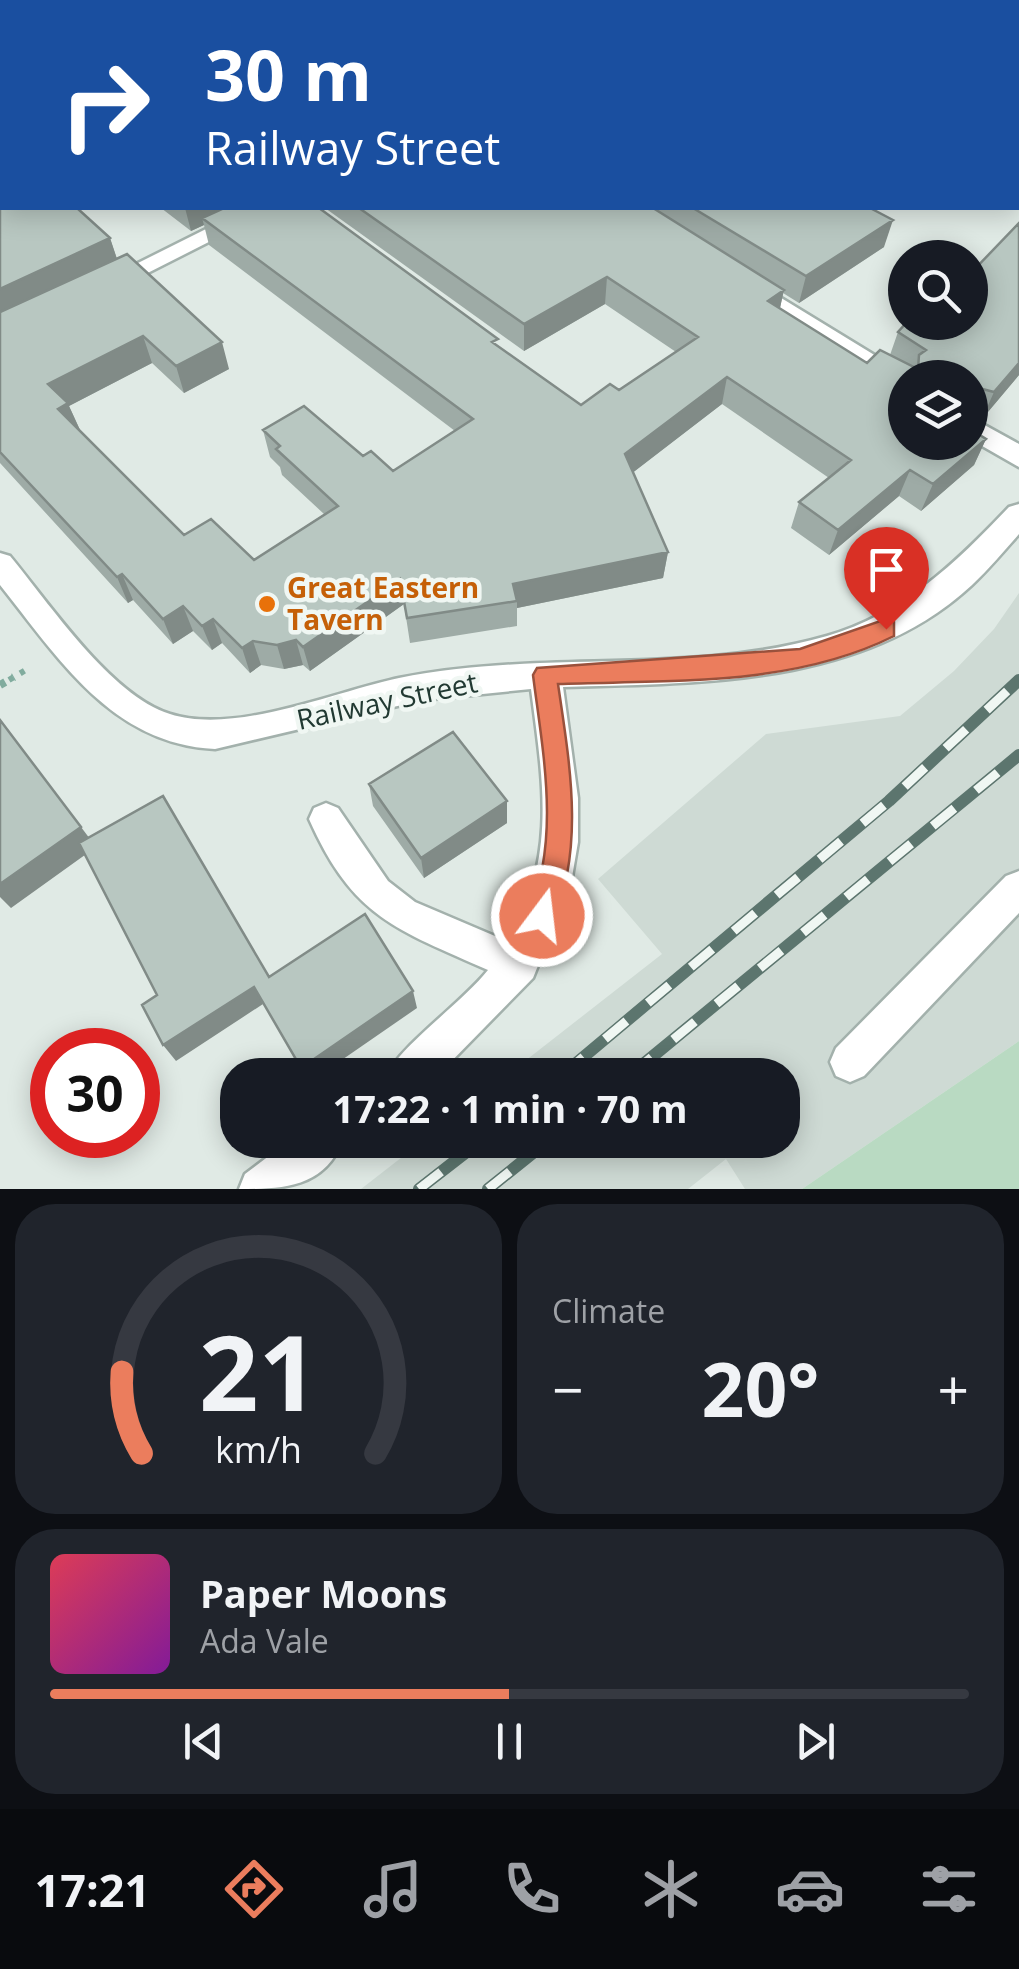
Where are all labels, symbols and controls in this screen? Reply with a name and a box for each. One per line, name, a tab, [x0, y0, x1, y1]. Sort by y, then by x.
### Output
text: 30 m	[205, 26, 372, 122]
icon: right	[40, 40, 170, 170]
text: Railway Street	[205, 117, 500, 178]
map controls	[888, 240, 988, 460]
button: search	[888, 240, 988, 340]
button: layers	[888, 360, 988, 460]
pin	[844, 527, 929, 630]
icon: arrive	[859, 542, 914, 597]
place label: Great Eastern Tavern	[287, 568, 479, 638]
marker: Great Eastern Tavern	[256, 593, 278, 615]
street label: Railway Street	[293, 662, 481, 738]
position arrow	[490, 864, 594, 968]
speed limit sign: 30	[30, 1028, 160, 1158]
text: 17:22 · 1 min · 70 m	[332, 1082, 688, 1134]
text: Climate	[552, 1289, 665, 1332]
text: 21	[199, 1300, 318, 1441]
text: 20°	[702, 1337, 819, 1439]
text: −	[552, 1351, 583, 1426]
text: +	[938, 1351, 969, 1426]
text: km/h	[215, 1425, 302, 1473]
text: Paper Moons	[200, 1567, 447, 1619]
text: Ada Vale	[200, 1619, 329, 1662]
icon: previous	[176, 1714, 231, 1769]
icon: pause	[482, 1714, 537, 1769]
icon: next	[788, 1714, 843, 1769]
icon: directions	[219, 1854, 289, 1924]
icon: music	[358, 1854, 428, 1924]
icon: phone	[497, 1854, 567, 1924]
icon: climate	[636, 1854, 706, 1924]
icon: car	[775, 1854, 845, 1924]
icon: filters	[914, 1854, 984, 1924]
text: 17:21	[35, 1859, 150, 1920]

